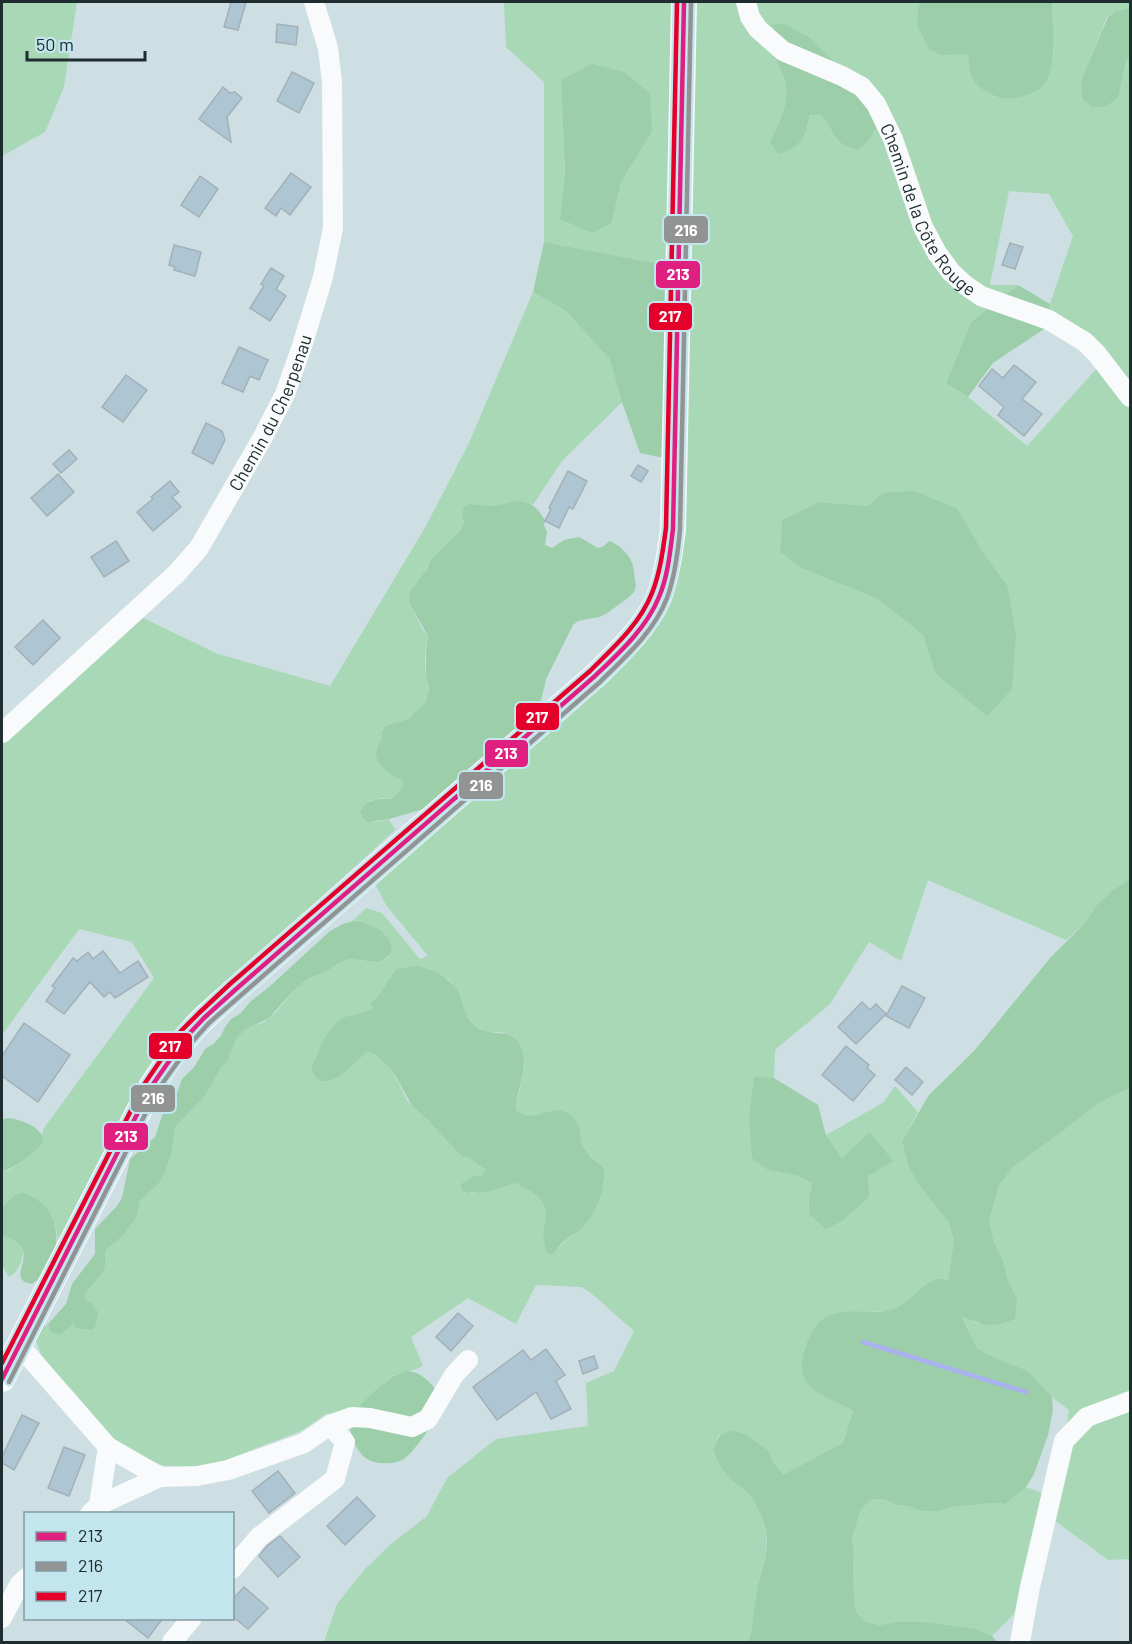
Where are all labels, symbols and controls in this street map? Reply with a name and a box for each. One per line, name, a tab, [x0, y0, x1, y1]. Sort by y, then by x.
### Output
scale bar	[27, 24, 146, 62]
text: 50 m	[36, 33, 74, 55]
street label: Chemin de la Côte Rouge	[876, 119, 980, 300]
line badge: 216	[663, 215, 709, 244]
text: 216	[674, 220, 698, 239]
line badge: 213	[655, 260, 701, 289]
text: 213	[666, 264, 690, 283]
line badge: 217	[648, 302, 693, 331]
text: 217	[659, 306, 681, 325]
street label: Chemin du Cherpenau	[224, 332, 316, 494]
line badge: 217	[515, 702, 560, 731]
text: 217	[526, 707, 548, 726]
line badge: 213	[484, 739, 529, 768]
text: 213	[494, 743, 518, 762]
line badge: 216	[458, 771, 504, 800]
text: 216	[469, 775, 493, 794]
line badge: 217	[148, 1032, 193, 1060]
text: 217	[159, 1036, 181, 1055]
line badge: 216	[130, 1084, 176, 1113]
text: 216	[141, 1088, 165, 1107]
line badge: 213	[103, 1122, 149, 1151]
text: 213	[114, 1126, 138, 1145]
legend	[24, 1512, 234, 1620]
text: 213	[78, 1524, 103, 1546]
text: 216	[78, 1554, 103, 1576]
text: 217	[78, 1584, 103, 1606]

